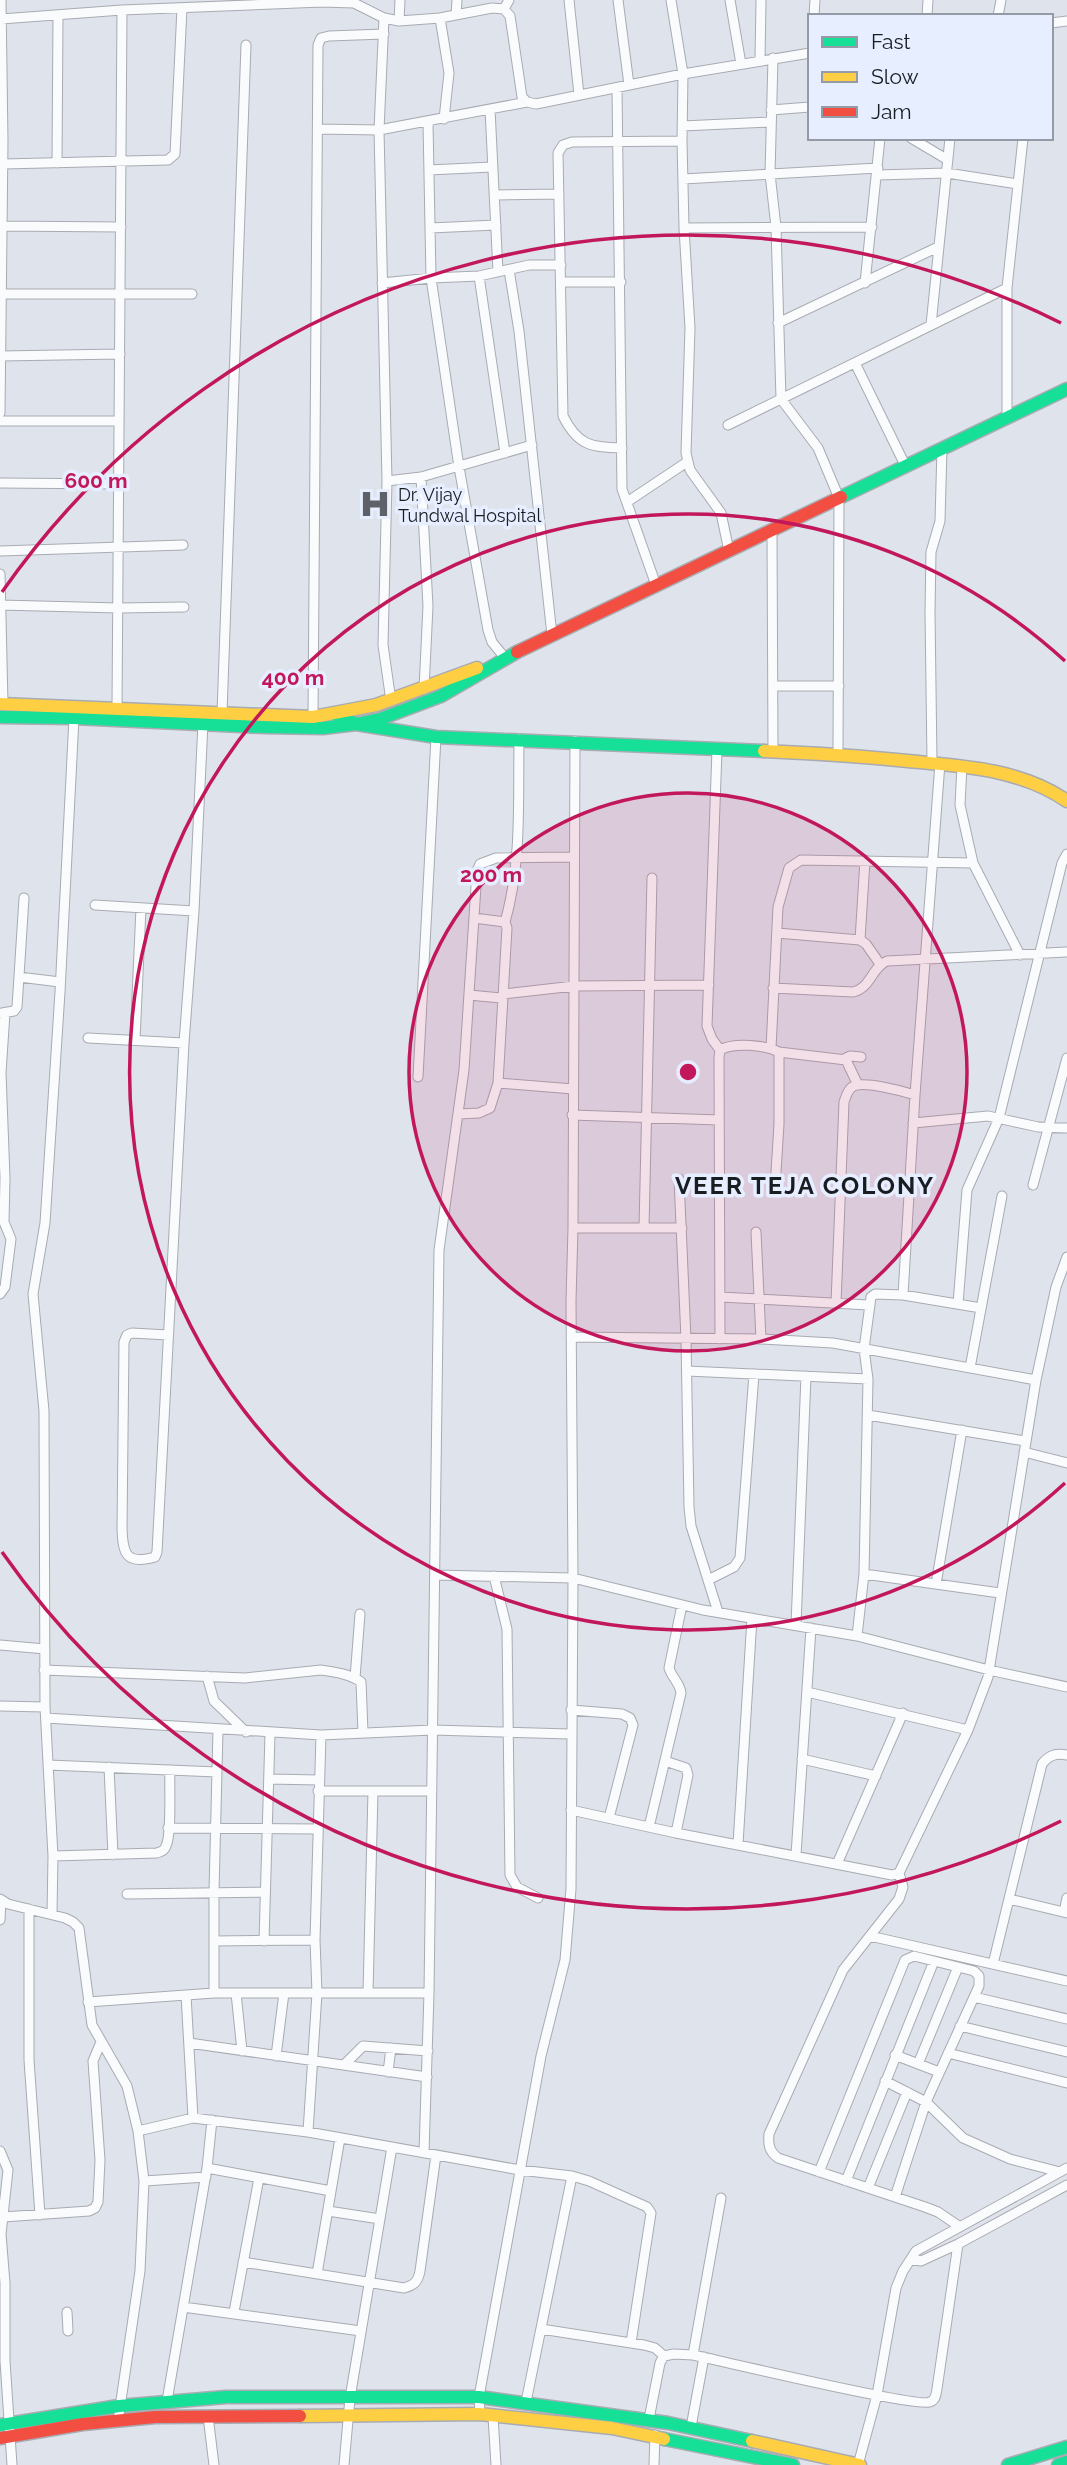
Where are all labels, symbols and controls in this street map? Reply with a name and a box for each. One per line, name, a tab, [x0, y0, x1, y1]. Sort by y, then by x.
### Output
legend	[808, 14, 1053, 140]
text: Fast	[871, 29, 911, 54]
text: Slow	[871, 64, 919, 89]
text: Jam	[871, 99, 912, 124]
text: 600 m	[64, 468, 128, 493]
place label: Dr. Vijay Tundwal Hospital	[398, 484, 541, 526]
hospital icon: Dr. Vijay Tundwal Hospital	[358, 487, 392, 521]
text: 400 m	[262, 665, 324, 690]
text: 200 m	[460, 862, 522, 887]
centre of rings	[676, 1060, 700, 1084]
district label: VEER TEJA COLONY	[675, 1171, 935, 1200]

